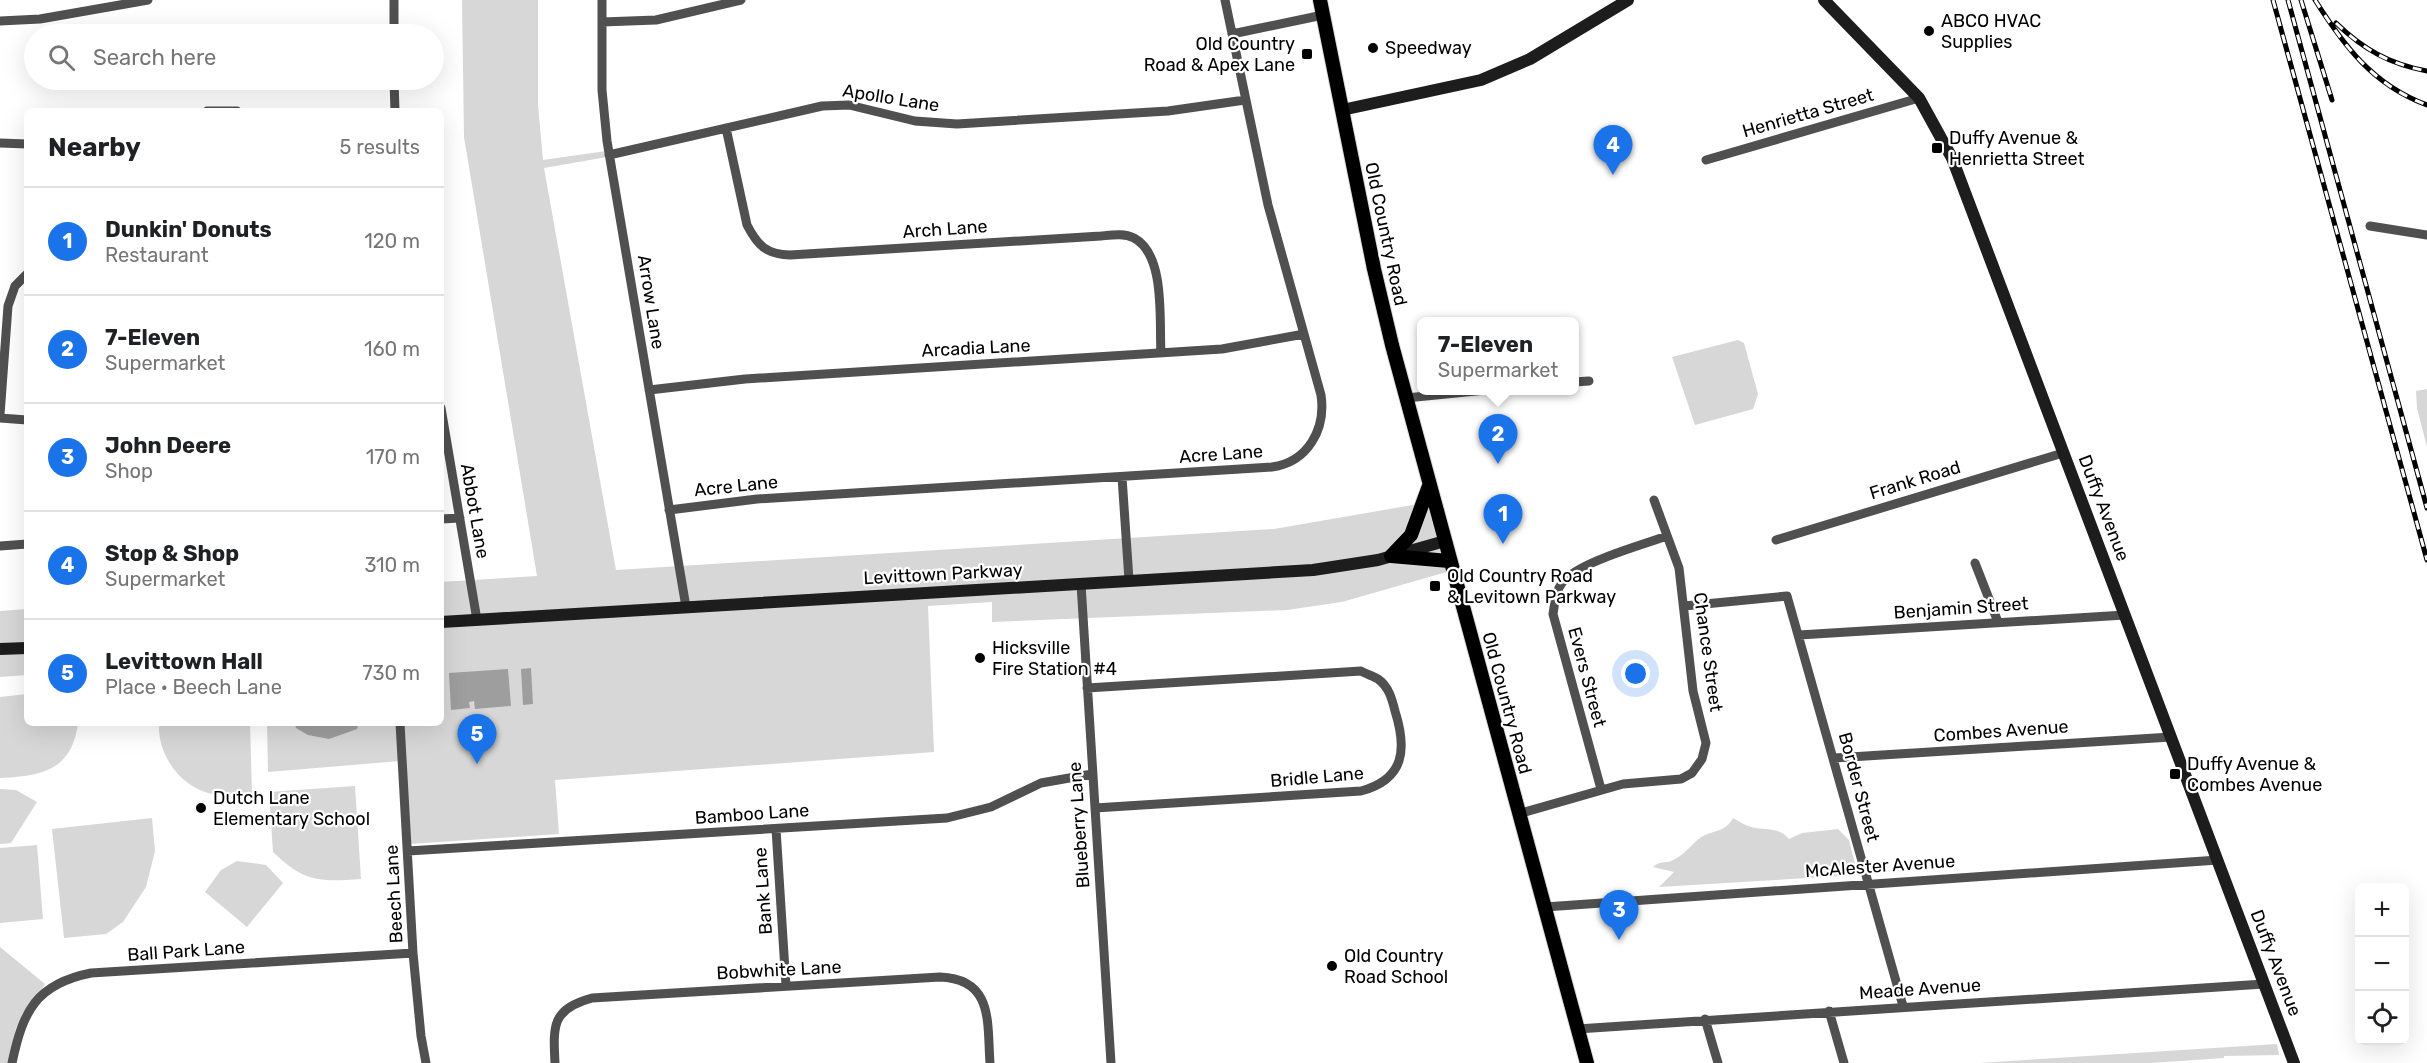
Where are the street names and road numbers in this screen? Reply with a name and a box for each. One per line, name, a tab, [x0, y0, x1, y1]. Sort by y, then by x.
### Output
street label: Apollo Lane	[841, 79, 941, 117]
street label: Henrietta Street	[1740, 84, 1876, 142]
street label: Old Country Road	[1360, 160, 1412, 308]
street label: Arch Lane	[902, 215, 988, 243]
street label: Arrow Lane	[633, 253, 669, 351]
street label: Arcadia Lane	[921, 334, 1031, 362]
street label: Acre Lane	[1178, 440, 1264, 468]
street label: Duffy Avenue	[2074, 452, 2134, 564]
street label: Frank Road	[1867, 456, 1963, 504]
street label: Abbot Lane	[456, 462, 494, 560]
street label: Acre Lane	[693, 471, 779, 501]
street label: Levittown Parkway	[863, 559, 1023, 589]
street label: Chance Street	[1689, 591, 1727, 713]
street label: Benjamin Street	[1893, 592, 2029, 624]
street label: Evers Street	[1563, 624, 1611, 730]
street label: Old Country Road	[1477, 630, 1537, 776]
street label: Combes Avenue	[1933, 715, 2069, 747]
street label: Border Street	[1834, 730, 1884, 844]
street label: Blueberry Lane	[1064, 761, 1094, 889]
street label: Bridle Lane	[1269, 762, 1365, 792]
street label: Bamboo Lane	[694, 799, 810, 829]
street label: Beech Lane	[380, 844, 408, 944]
street label: Bank Lane	[749, 847, 777, 935]
street label: McAlester Avenue	[1804, 850, 1956, 882]
street label: Duffy Avenue	[2246, 907, 2306, 1019]
street label: Ball Park Lane	[126, 936, 246, 966]
street label: Bobwhite Lane	[716, 956, 842, 984]
street label: Meade Avenue	[1858, 974, 1982, 1004]

